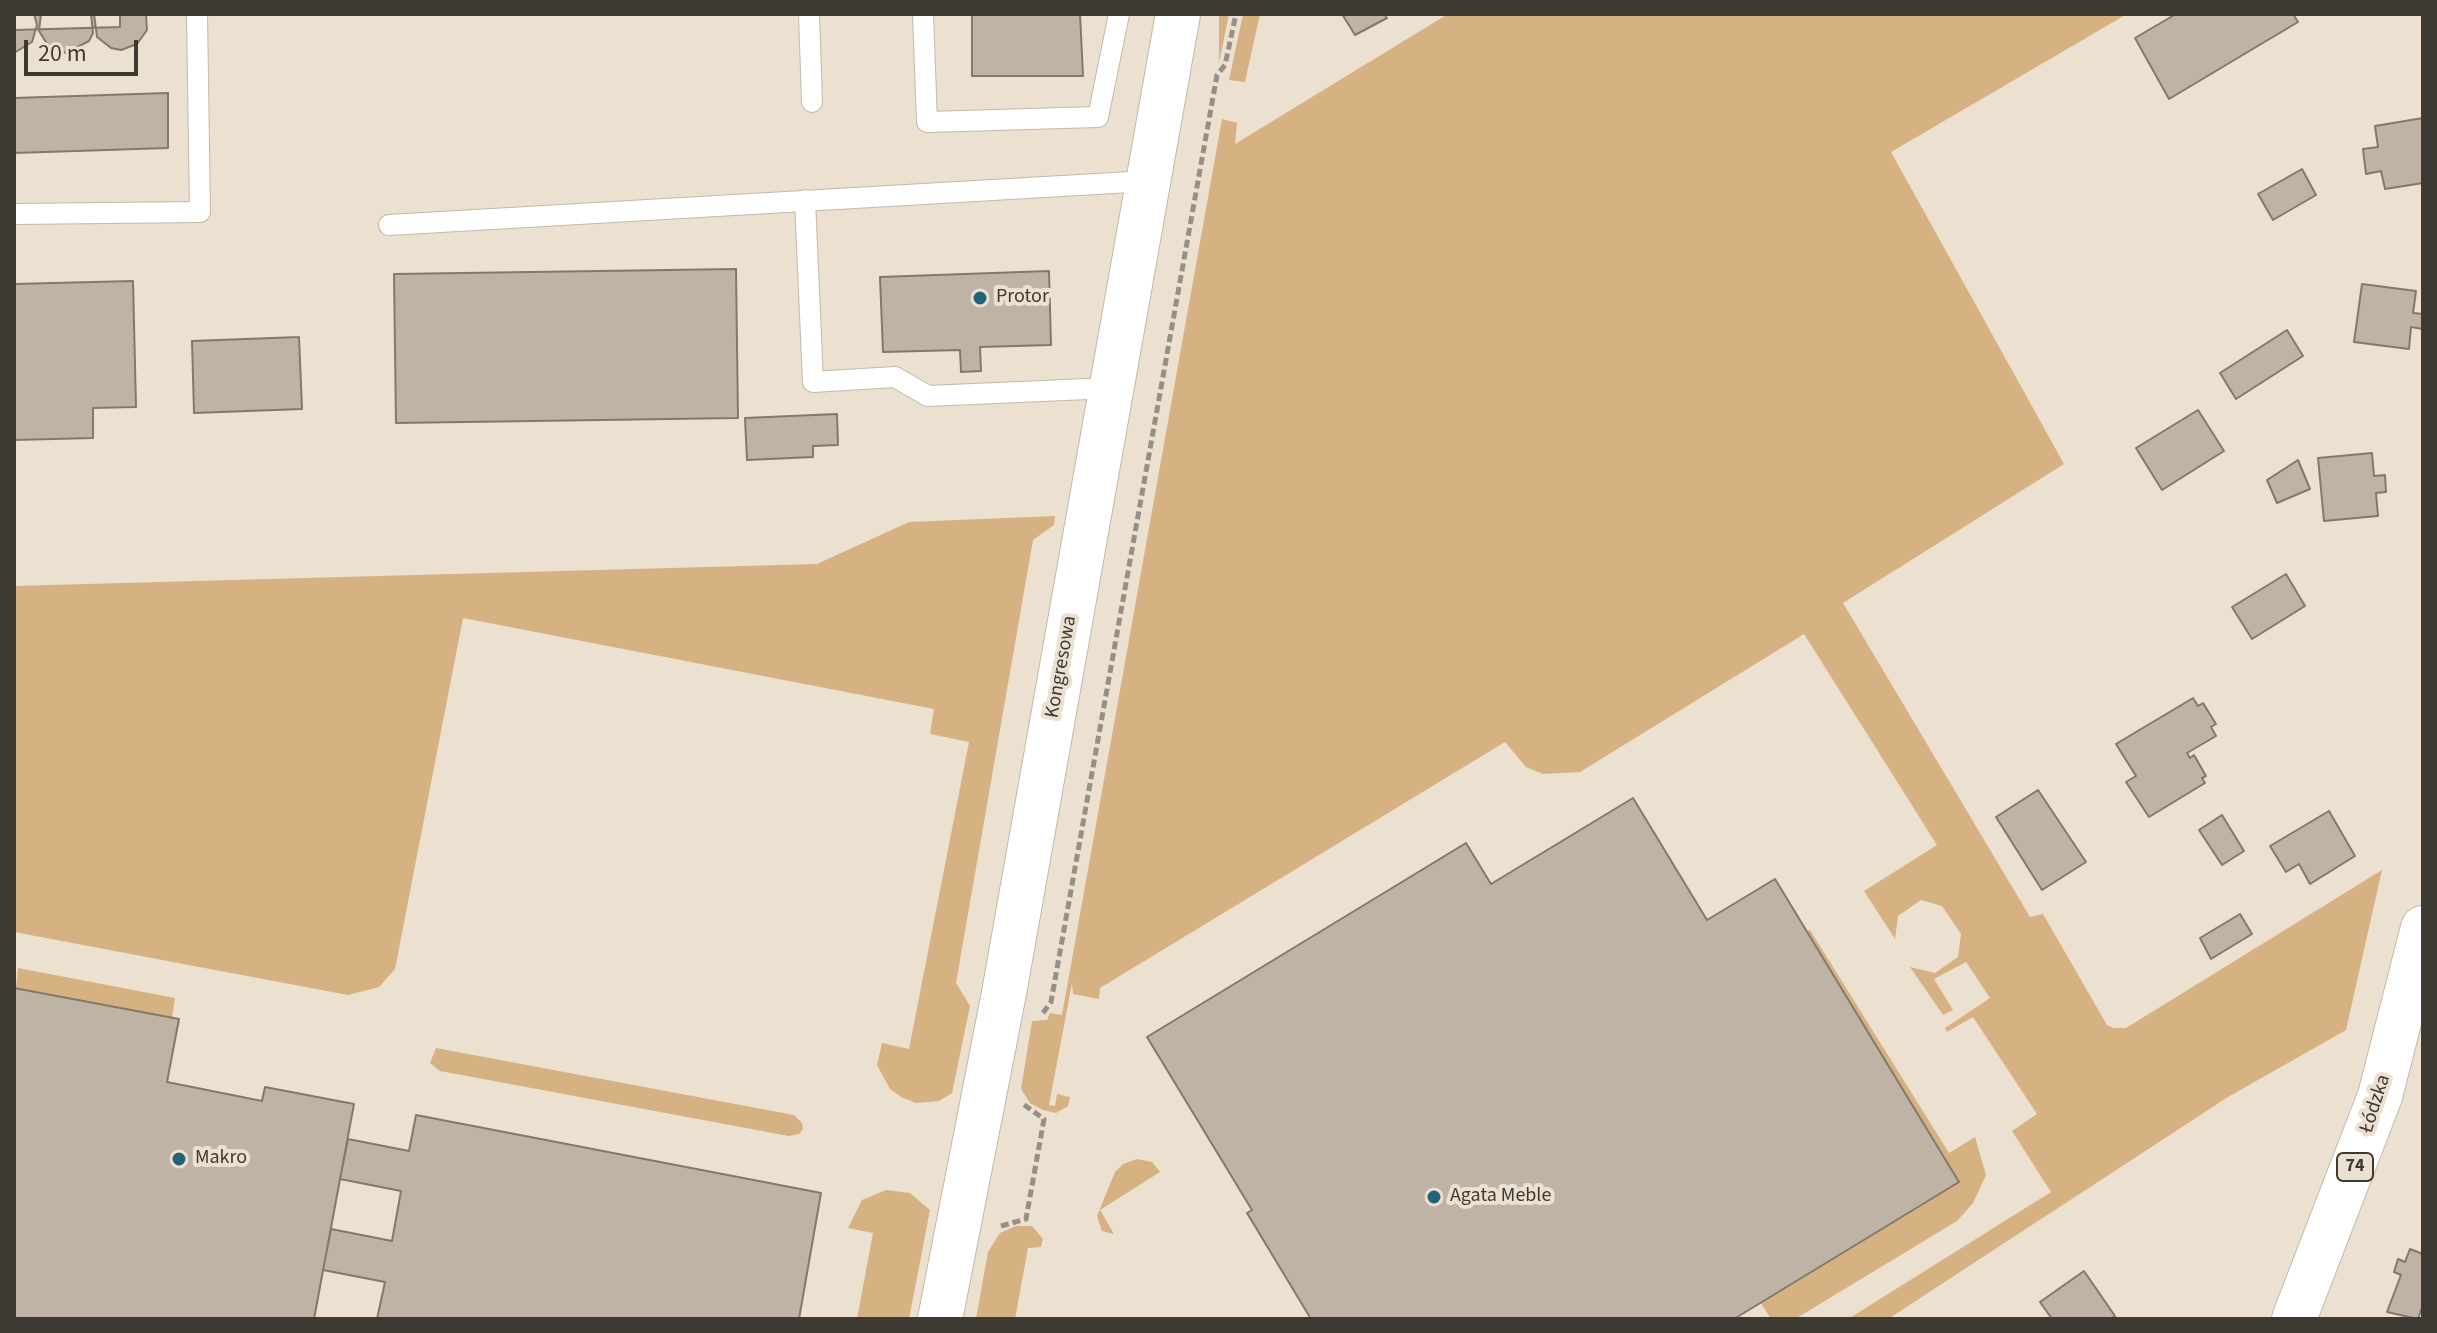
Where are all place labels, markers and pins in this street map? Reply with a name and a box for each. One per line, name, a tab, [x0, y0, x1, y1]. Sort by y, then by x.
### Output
place label: Protor	[996, 286, 1049, 310]
marker: Protor	[971, 289, 989, 307]
place label: Makro	[195, 1147, 247, 1171]
marker: Makro	[170, 1150, 188, 1168]
place label: Agata Meble	[1450, 1185, 1551, 1209]
marker: Agata Meble	[1425, 1188, 1443, 1206]

